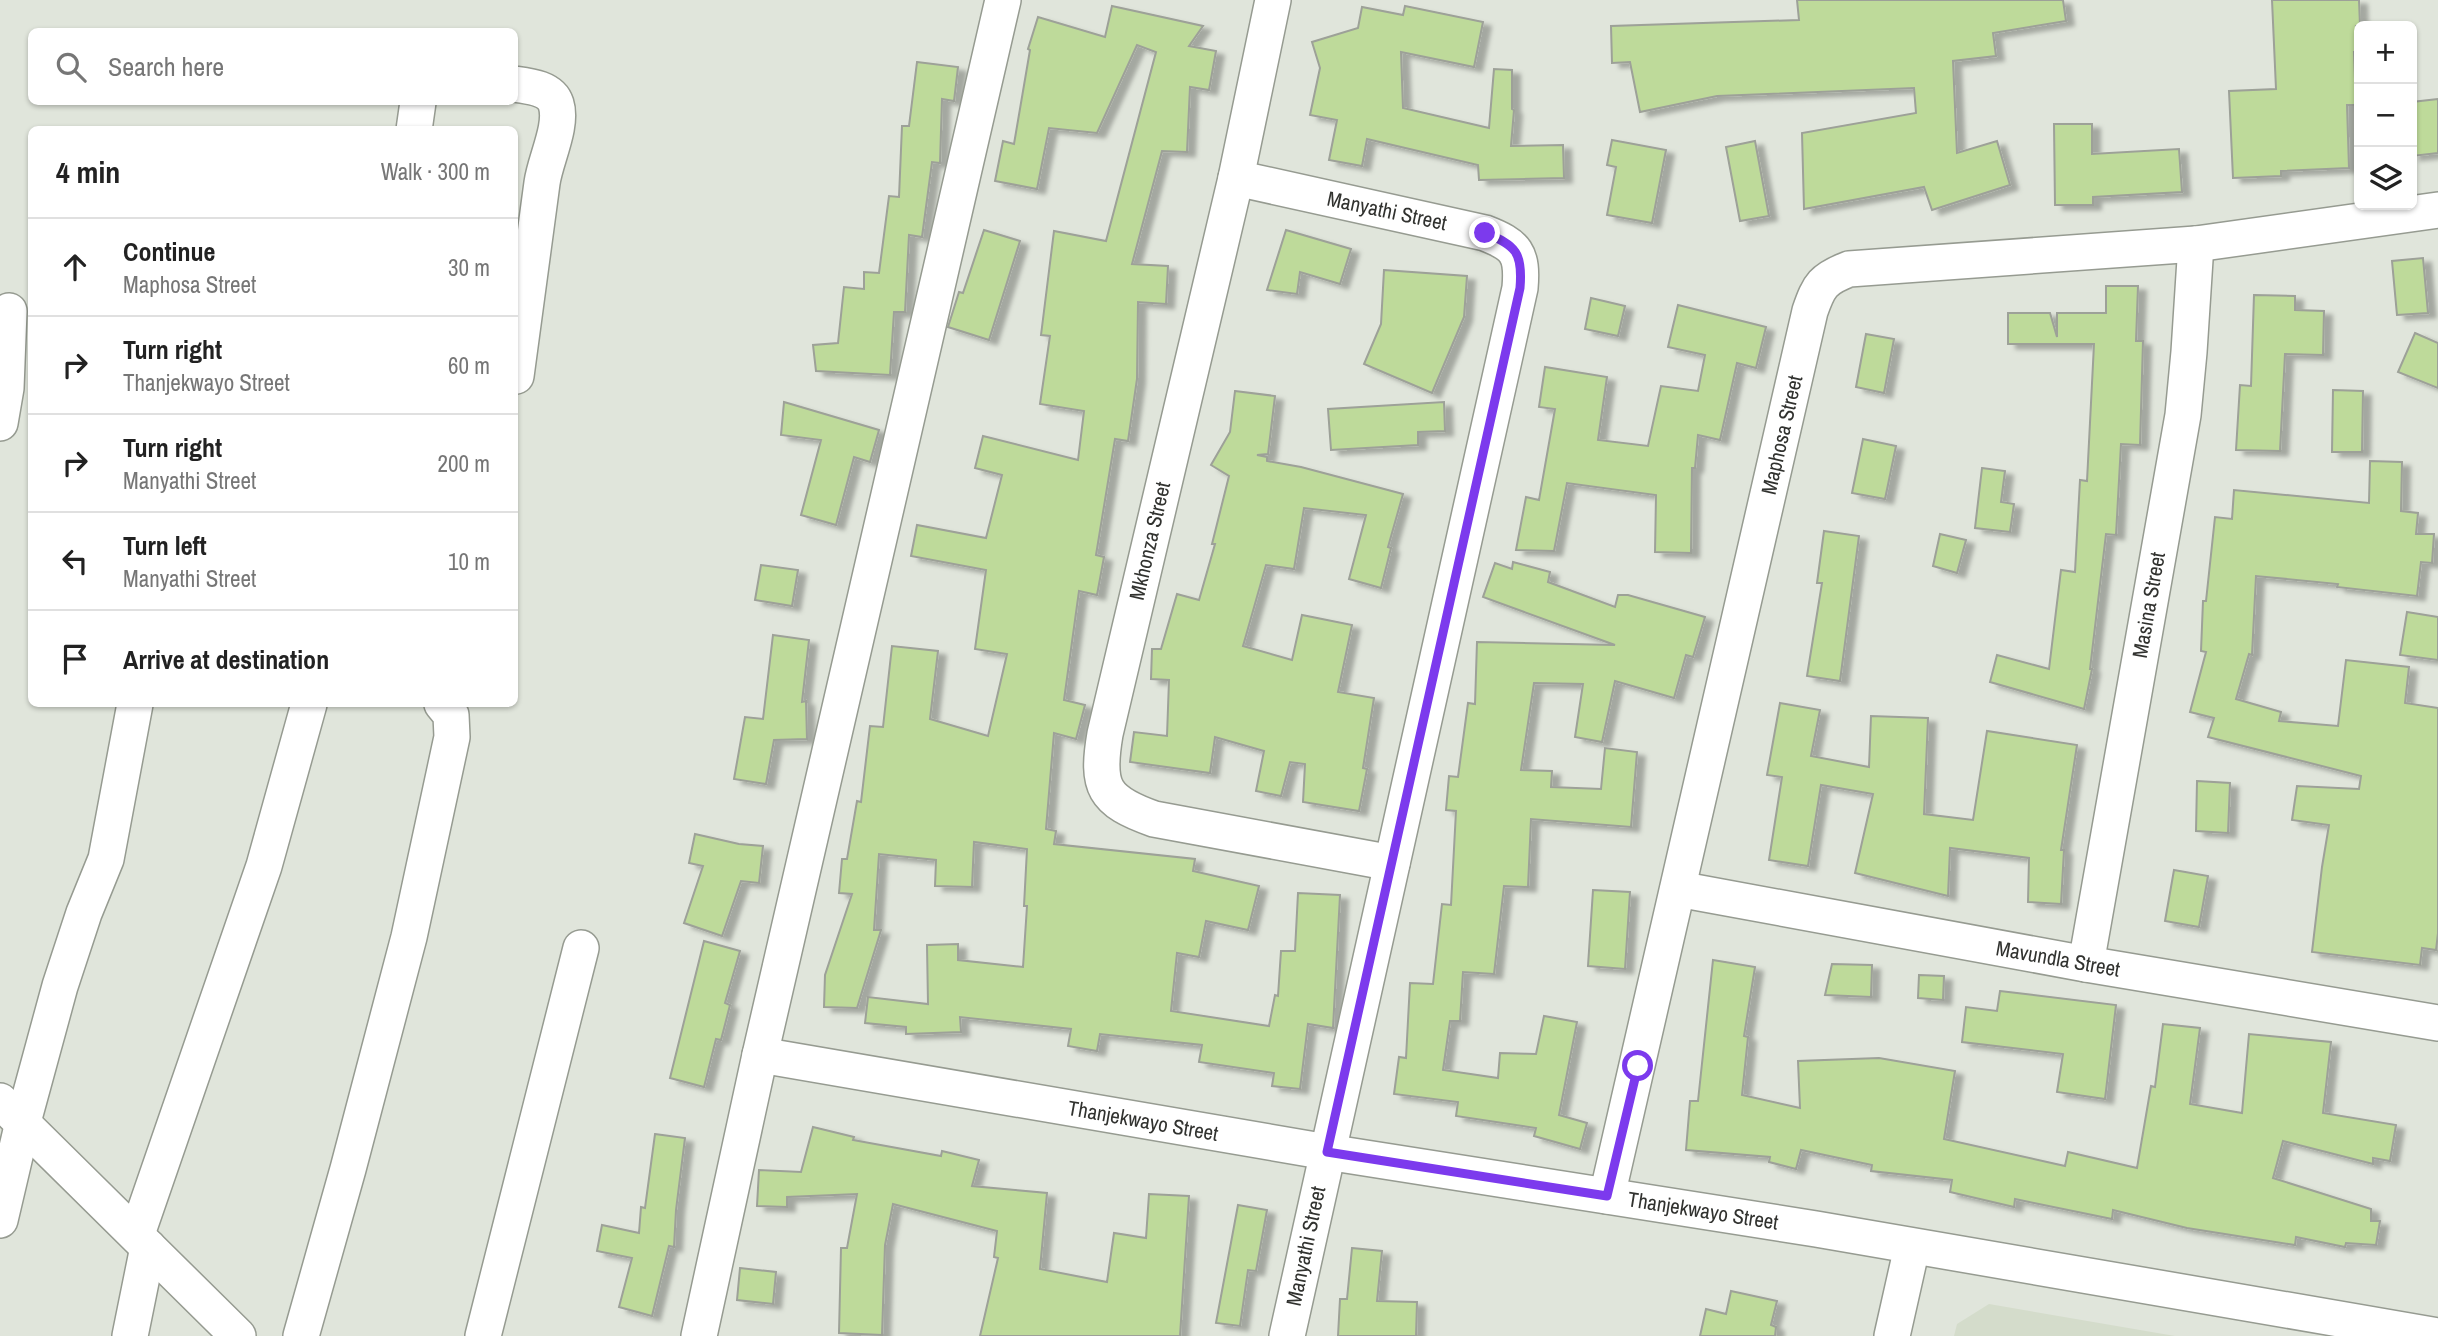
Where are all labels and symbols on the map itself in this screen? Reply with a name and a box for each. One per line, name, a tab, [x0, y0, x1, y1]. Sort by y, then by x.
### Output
street label: Manyathi Street	[1325, 184, 1450, 237]
route end	[1469, 217, 1500, 248]
street label: Maphosa Street	[1754, 372, 1809, 497]
street label: Mkhonza Street	[1122, 479, 1177, 603]
street label: Masina Street	[2125, 549, 2172, 660]
street label: Mavundla Street	[1994, 933, 2123, 984]
route start	[1622, 1050, 1653, 1081]
street label: Thanjekwayo Street	[1066, 1093, 1221, 1148]
street label: Manyathi Street	[1279, 1183, 1332, 1308]
street label: Thanjekwayo Street	[1626, 1184, 1781, 1237]

